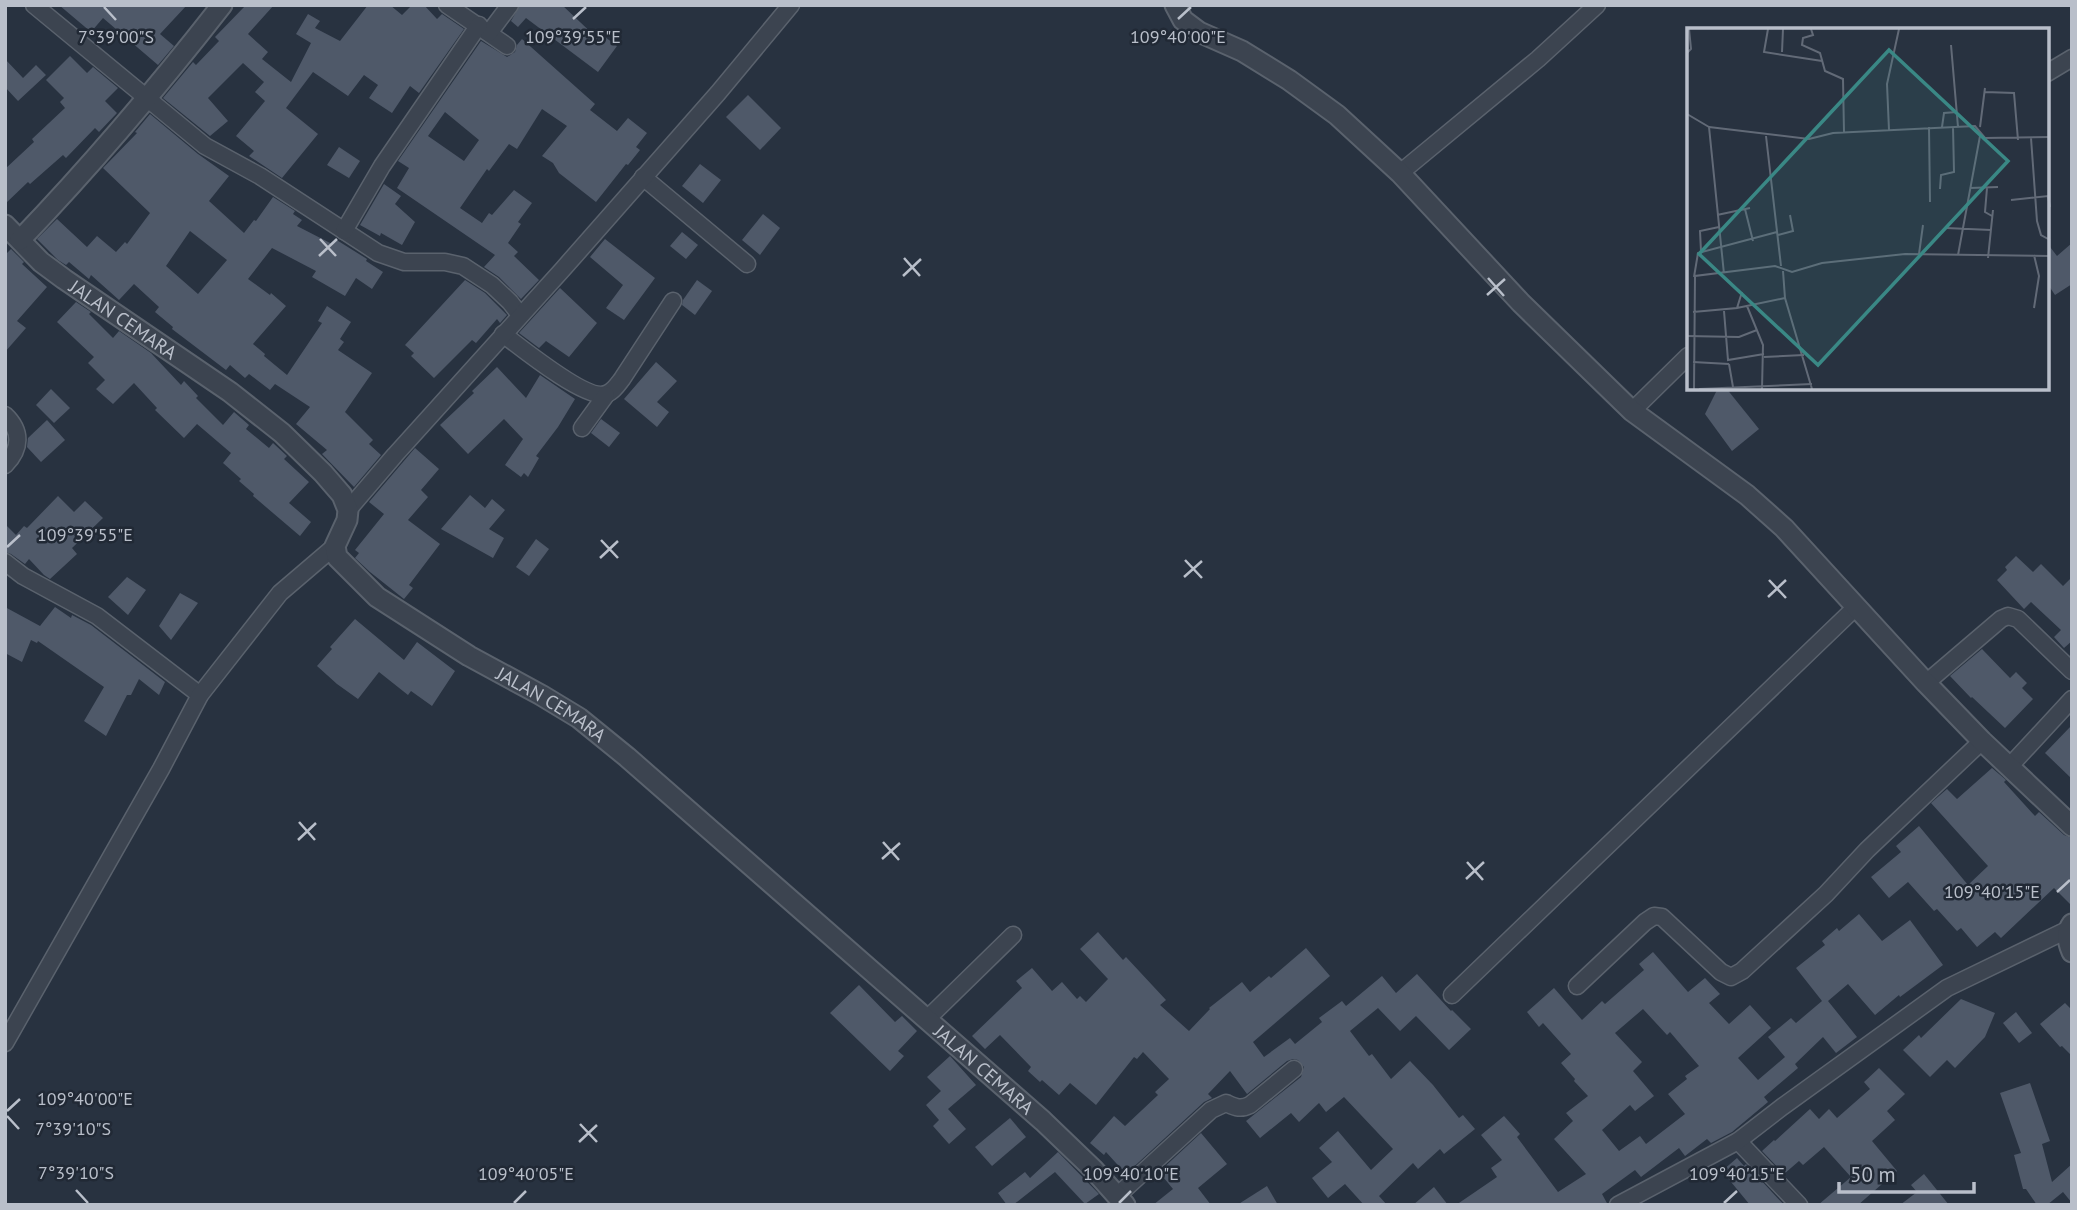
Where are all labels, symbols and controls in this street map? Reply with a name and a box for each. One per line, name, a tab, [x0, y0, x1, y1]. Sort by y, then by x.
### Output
text: 7°39'00"S	[78, 25, 154, 48]
text: 109°39'55"E	[525, 25, 621, 48]
text: 109°40'00"E	[1130, 25, 1226, 48]
inset map	[1687, 28, 2049, 390]
street label: JALAN CEMARA	[64, 274, 182, 364]
text: 109°39'55"E	[37, 523, 133, 546]
street label: JALAN CEMARA	[492, 661, 611, 747]
text: 109°40'15"E	[1944, 880, 2040, 903]
street label: JALAN CEMARA	[928, 1019, 1039, 1119]
text: 109°40'00"E	[37, 1087, 133, 1110]
text: 7°39'10"S	[35, 1117, 111, 1140]
scale bar	[1839, 1150, 1974, 1194]
text: 7°39'10"S	[38, 1161, 114, 1184]
text: 50 m	[1850, 1161, 1896, 1188]
text: 109°40'05"E	[478, 1162, 574, 1185]
text: 109°40'10"E	[1083, 1162, 1179, 1185]
text: 109°40'15"E	[1689, 1162, 1785, 1185]

